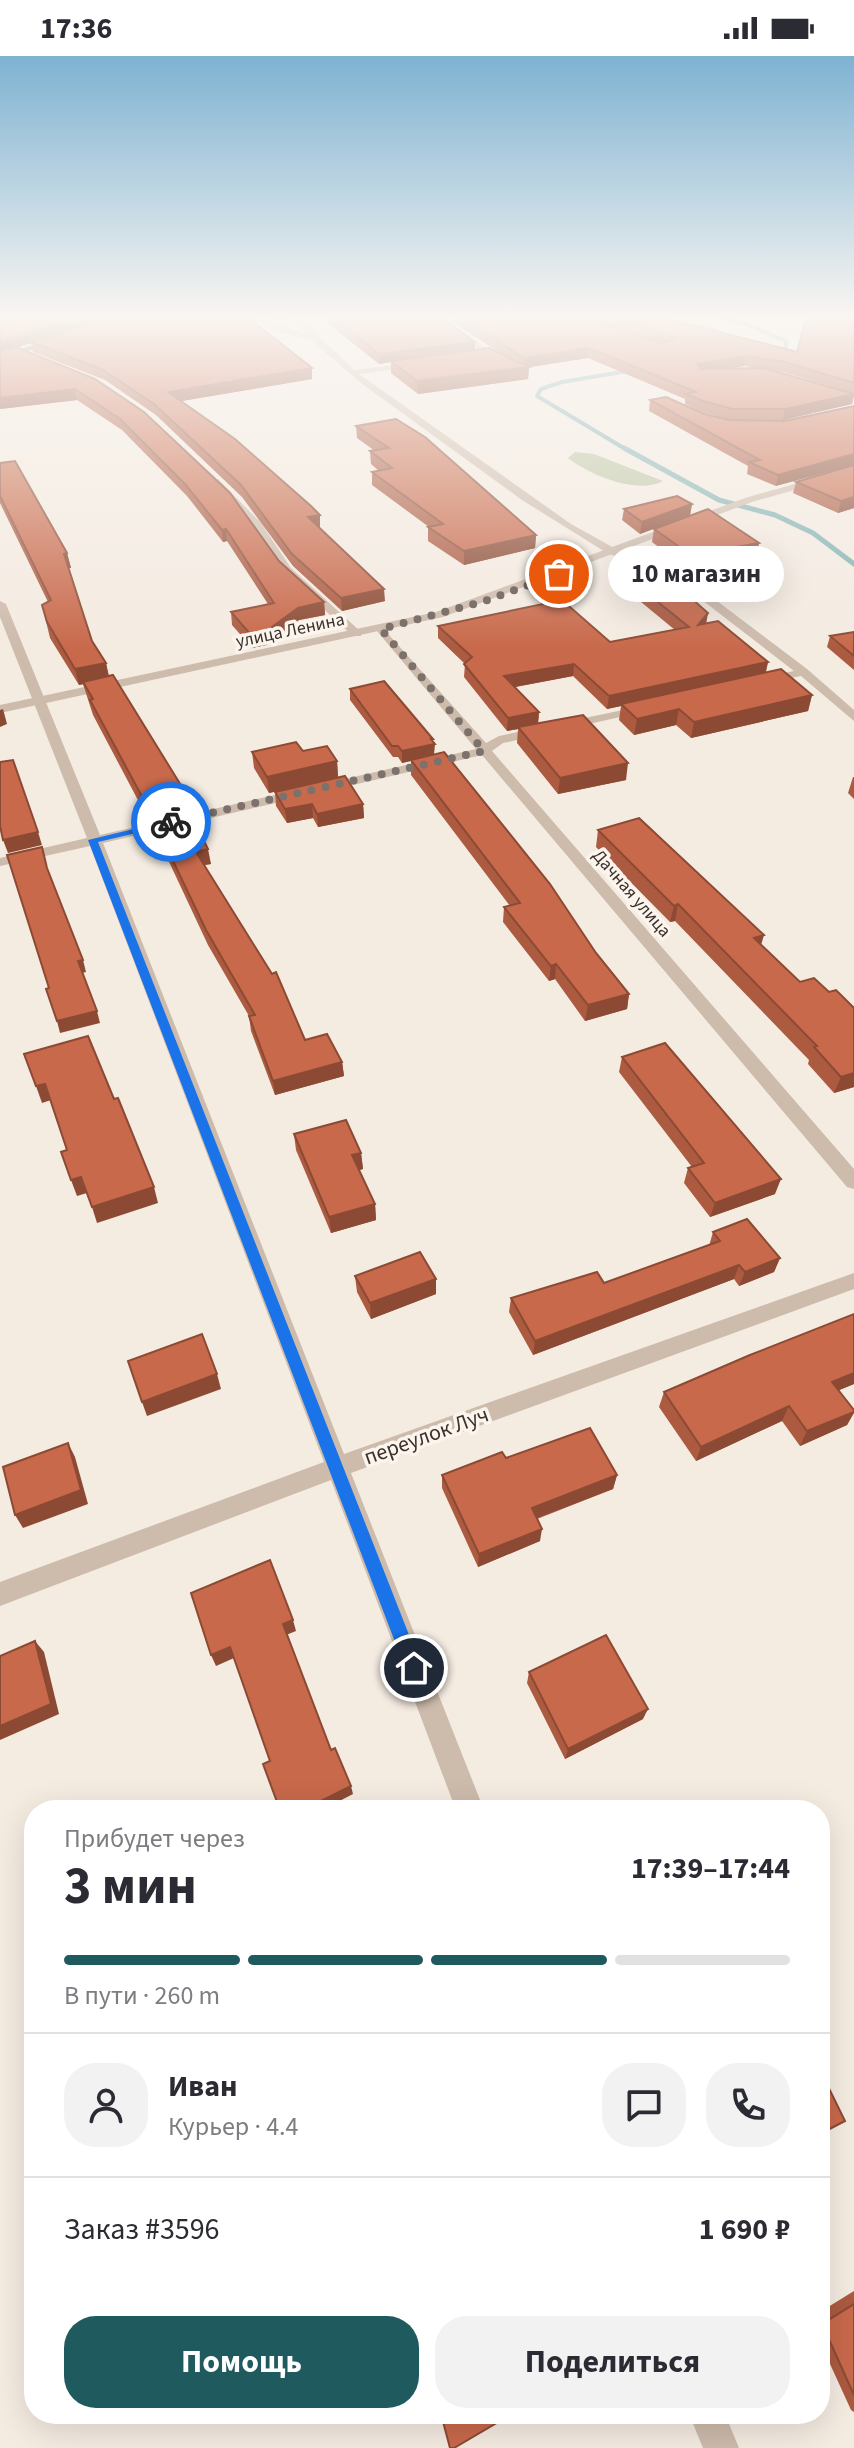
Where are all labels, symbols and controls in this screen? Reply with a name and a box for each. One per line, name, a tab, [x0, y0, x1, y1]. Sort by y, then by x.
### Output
text: 17:36	[40, 7, 112, 50]
pin	[525, 540, 593, 608]
callout: 10 магазин	[607, 546, 783, 602]
icon: bag	[537, 552, 581, 596]
text: 10 магазин	[631, 555, 761, 592]
street label: улица Ленина	[233, 607, 347, 654]
courier	[131, 782, 211, 862]
icon: bike	[149, 800, 193, 844]
street label: Дачная улица	[586, 844, 677, 943]
street label: переулок Луч	[359, 1399, 493, 1473]
pin	[380, 1634, 448, 1702]
icon: home	[392, 1646, 436, 1690]
text: Прибудет через	[64, 1820, 245, 1857]
text: 17:39–17:44	[631, 1847, 790, 1890]
text: 3 мин	[64, 1850, 197, 1924]
text: В пути · 260 m	[64, 1977, 220, 2014]
button: person	[64, 2063, 148, 2147]
button: chat	[602, 2063, 686, 2147]
button: phone	[706, 2063, 790, 2147]
text: Иван	[168, 2065, 237, 2108]
text: Курьер · 4.4	[168, 2108, 298, 2145]
text: Заказ #3596	[64, 2208, 220, 2251]
text: 1 690 ₽	[699, 2208, 790, 2251]
button: Помощь	[64, 2316, 419, 2408]
button: Поделиться	[435, 2316, 790, 2408]

